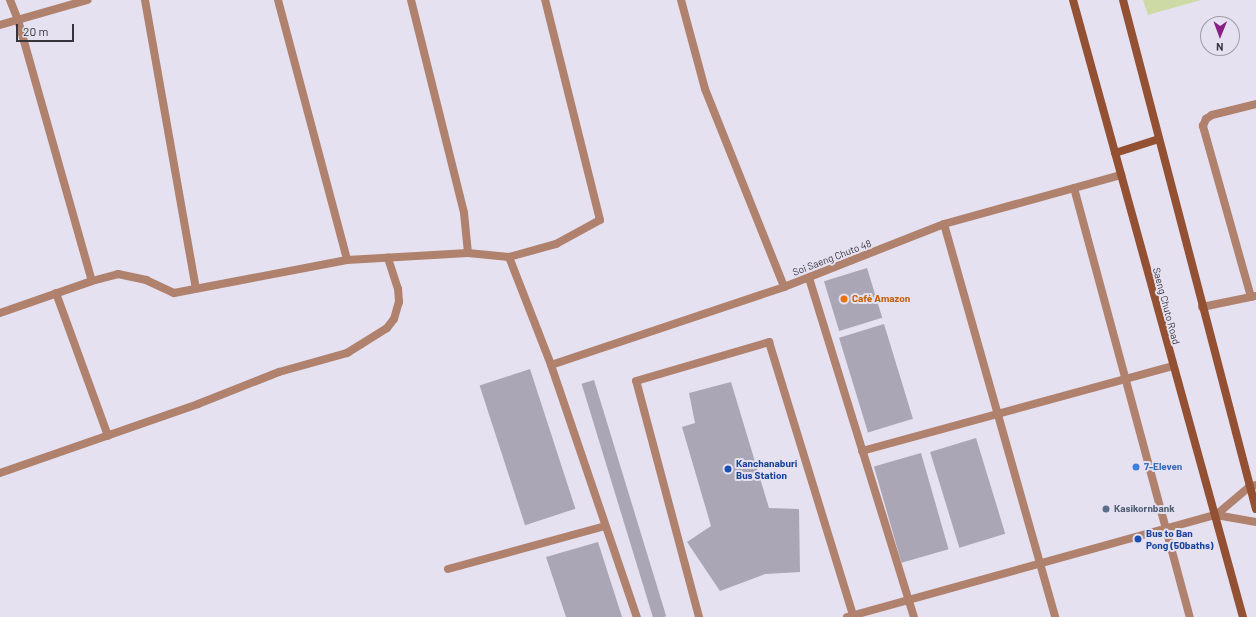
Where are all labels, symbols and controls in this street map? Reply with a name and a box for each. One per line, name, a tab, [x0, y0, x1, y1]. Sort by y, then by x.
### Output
scale bar	[18, 16, 76, 42]
north arrow	[1200, 16, 1240, 56]
text: 20 m	[23, 24, 49, 38]
text: N	[1216, 41, 1224, 54]
street label: Soi Saeng Chuto 48	[791, 237, 873, 279]
street label: Saeng Chuto Road	[1150, 266, 1182, 346]
place label: Café Amazon	[852, 293, 910, 305]
marker: Café Amazon	[839, 294, 849, 304]
place label: Kanchanaburi Bus Station	[736, 457, 797, 480]
place label: 7-Eleven	[1144, 461, 1182, 473]
marker: 7-Eleven	[1131, 462, 1141, 472]
marker: Kanchanaburi Bus Station	[723, 464, 733, 474]
place label: Kasikornbank	[1114, 503, 1175, 515]
marker: Kasikornbank	[1101, 504, 1111, 514]
place label: Bus to Ban Pong (50baths)	[1146, 527, 1213, 550]
marker: Bus to Ban Pong (50baths)	[1133, 534, 1143, 544]

